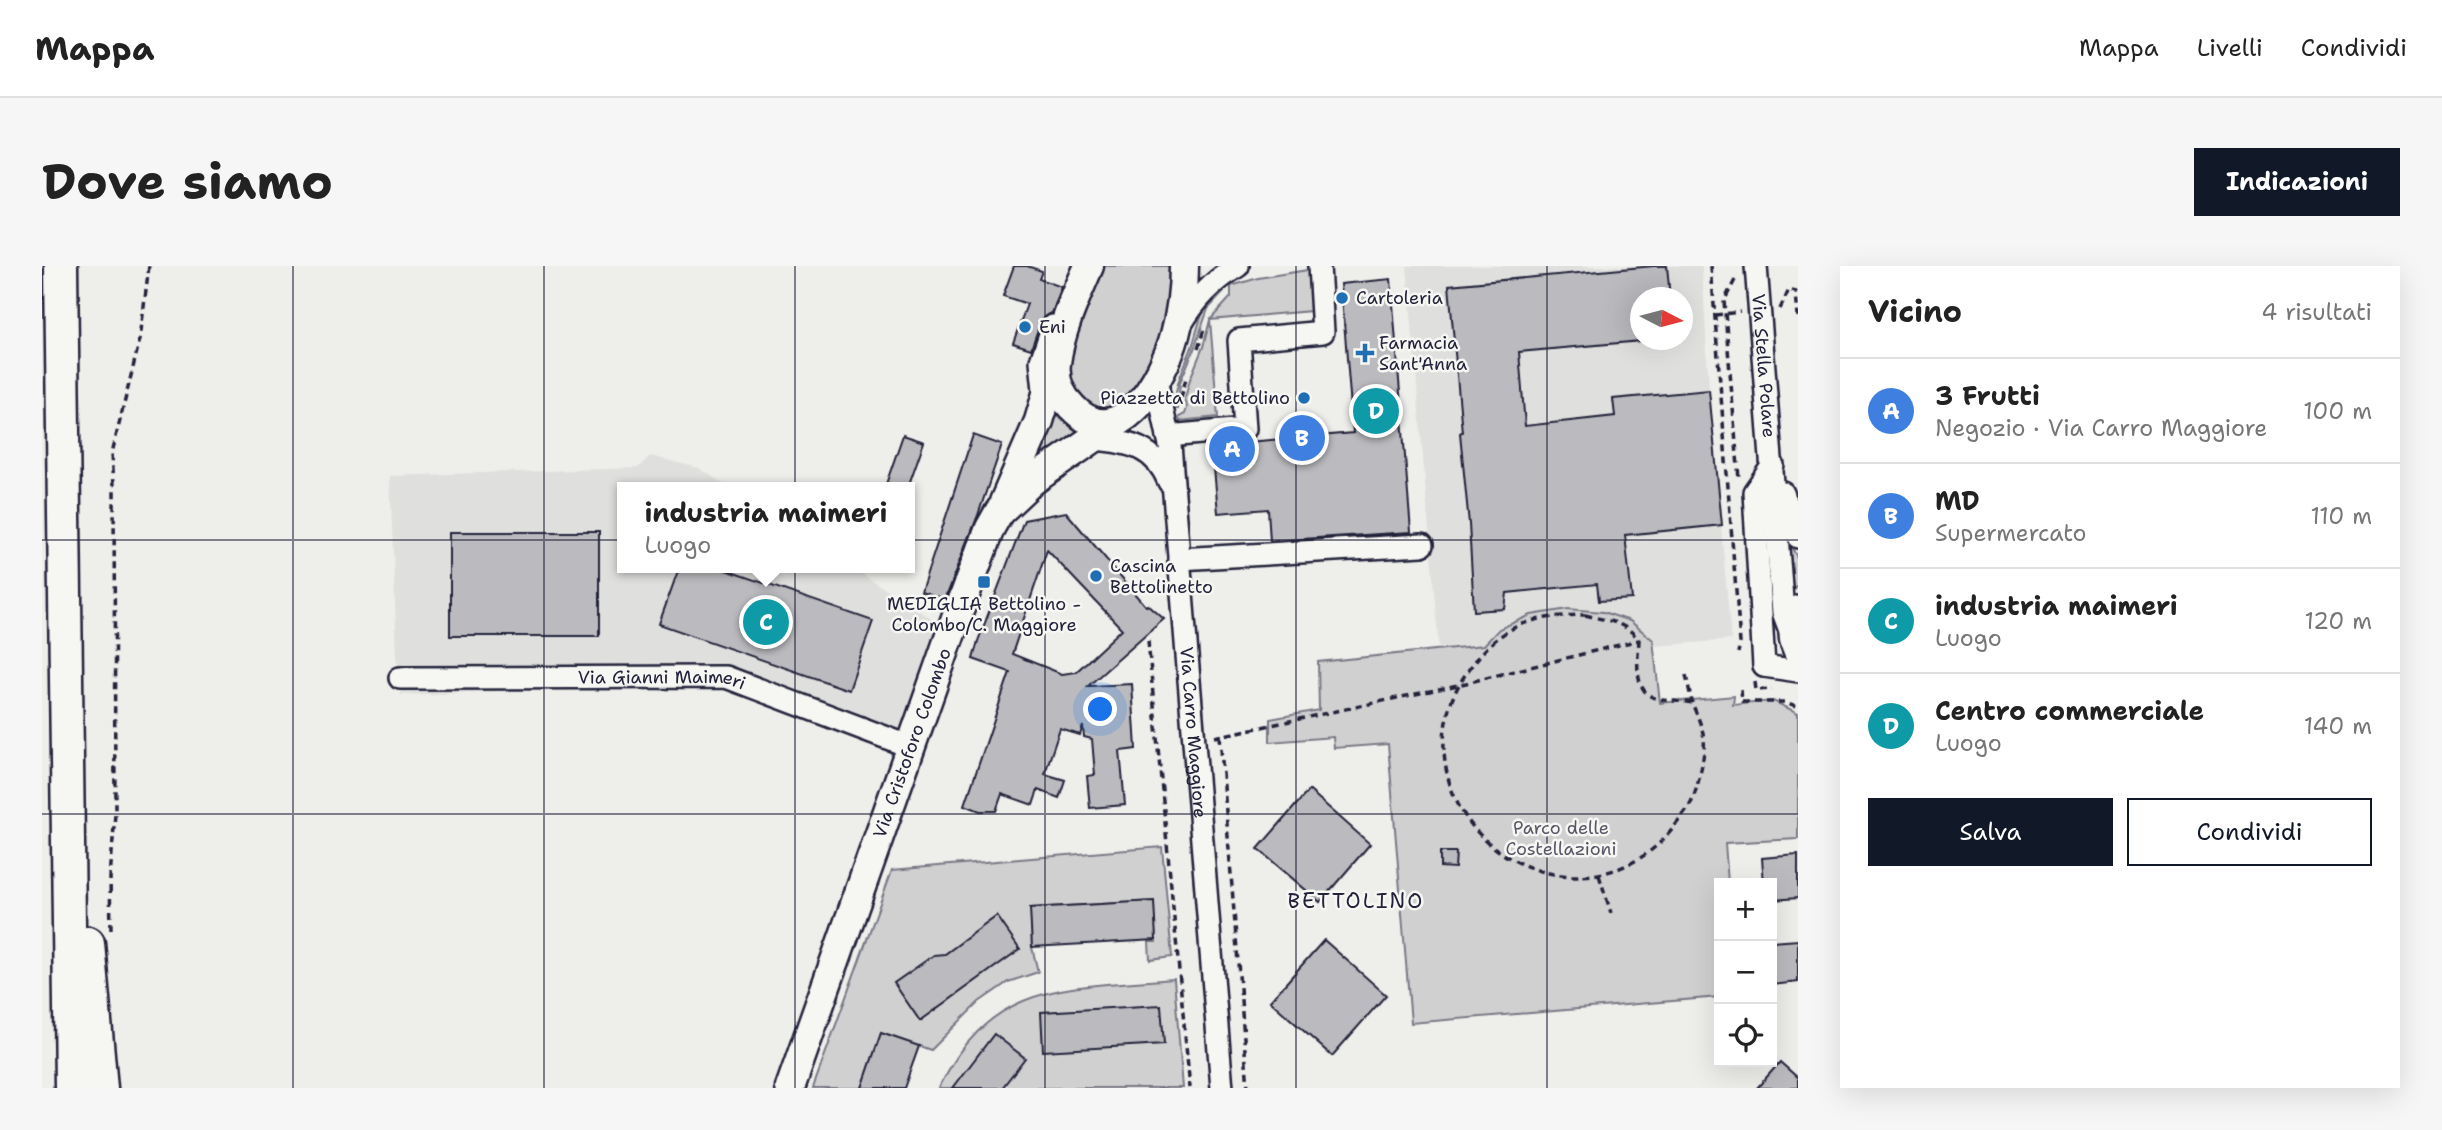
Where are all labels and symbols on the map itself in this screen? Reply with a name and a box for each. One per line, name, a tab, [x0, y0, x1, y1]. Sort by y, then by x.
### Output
place label: Cartoleria	[1356, 286, 1443, 310]
north arrow	[1630, 287, 1693, 350]
marker: Cartoleria	[1334, 290, 1350, 306]
street label: Via Stella Polare	[1746, 293, 1781, 439]
place label: Eni	[1039, 315, 1066, 339]
marker: Eni	[1017, 319, 1033, 335]
place label: Farmacia Sant'Anna	[1379, 331, 1467, 376]
marker: Farmacia Sant'Anna	[1357, 345, 1373, 361]
pin: D	[1353, 385, 1399, 437]
place label: Piazzetta di Bettolino	[1100, 386, 1290, 410]
marker: Piazzetta di Bettolino	[1296, 390, 1312, 406]
pin: B	[1279, 412, 1325, 464]
pin: A	[1209, 423, 1255, 475]
place label: Cascina Bettolinetto	[1110, 554, 1213, 599]
marker: Cascina Bettolinetto	[1088, 568, 1104, 584]
marker: MEDIGLIA Bettolino - Colombo/C. Maggiore	[976, 574, 992, 590]
place label: MEDIGLIA Bettolino - Colombo/C. Maggiore	[887, 592, 1081, 637]
pin: C	[743, 596, 789, 648]
street label: Via Cristoforo Colombo	[867, 645, 957, 841]
street label: Via Carro Maggiore	[1174, 646, 1212, 819]
street label: Via Gianni Maimeri	[578, 665, 749, 695]
your location	[1083, 692, 1117, 726]
park label: Parco delle Costellazioni	[1505, 816, 1617, 861]
district label: BETTOLINO	[1288, 887, 1424, 915]

